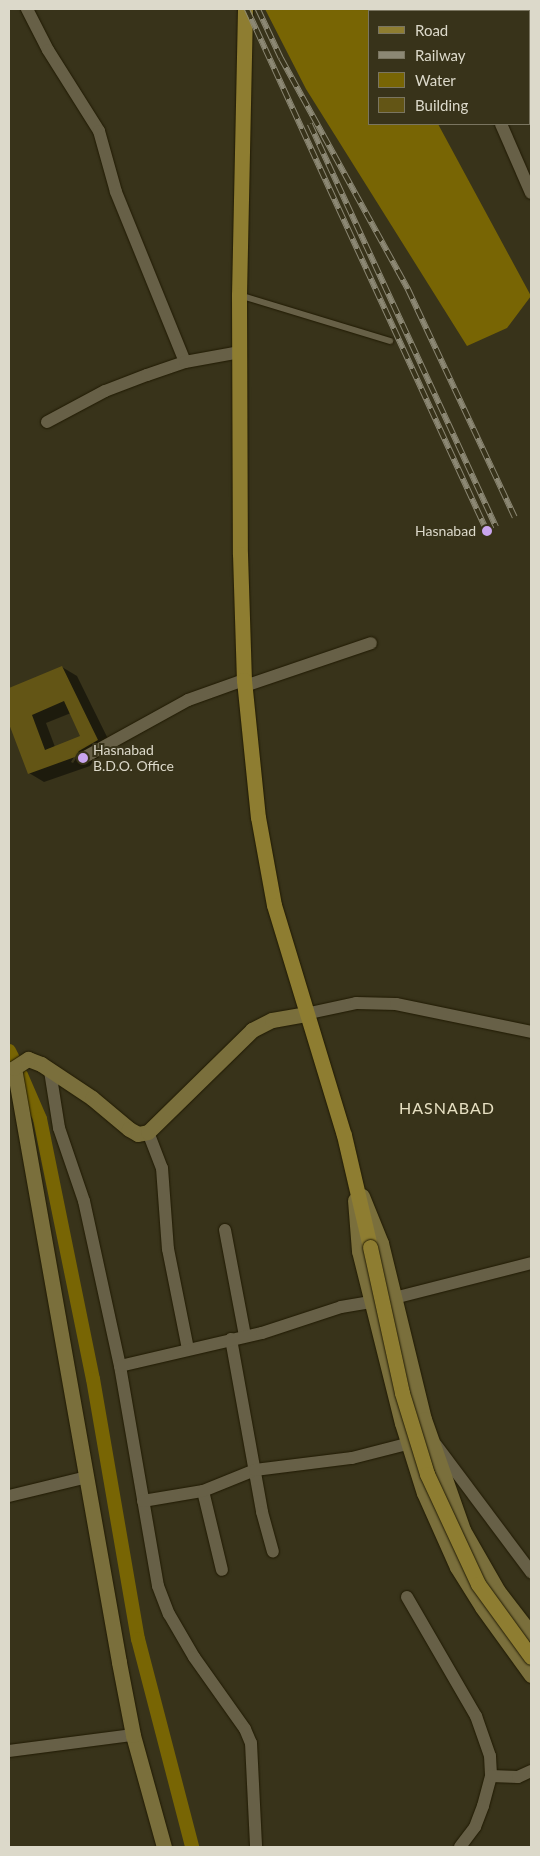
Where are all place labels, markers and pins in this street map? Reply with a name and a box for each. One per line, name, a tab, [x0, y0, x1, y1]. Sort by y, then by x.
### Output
place label: Hasnabad	[415, 523, 476, 539]
marker: Hasnabad	[480, 524, 494, 538]
place label: Hasnabad B.D.O. Office	[93, 742, 174, 774]
marker: Hasnabad B.D.O. Office	[77, 752, 89, 764]

